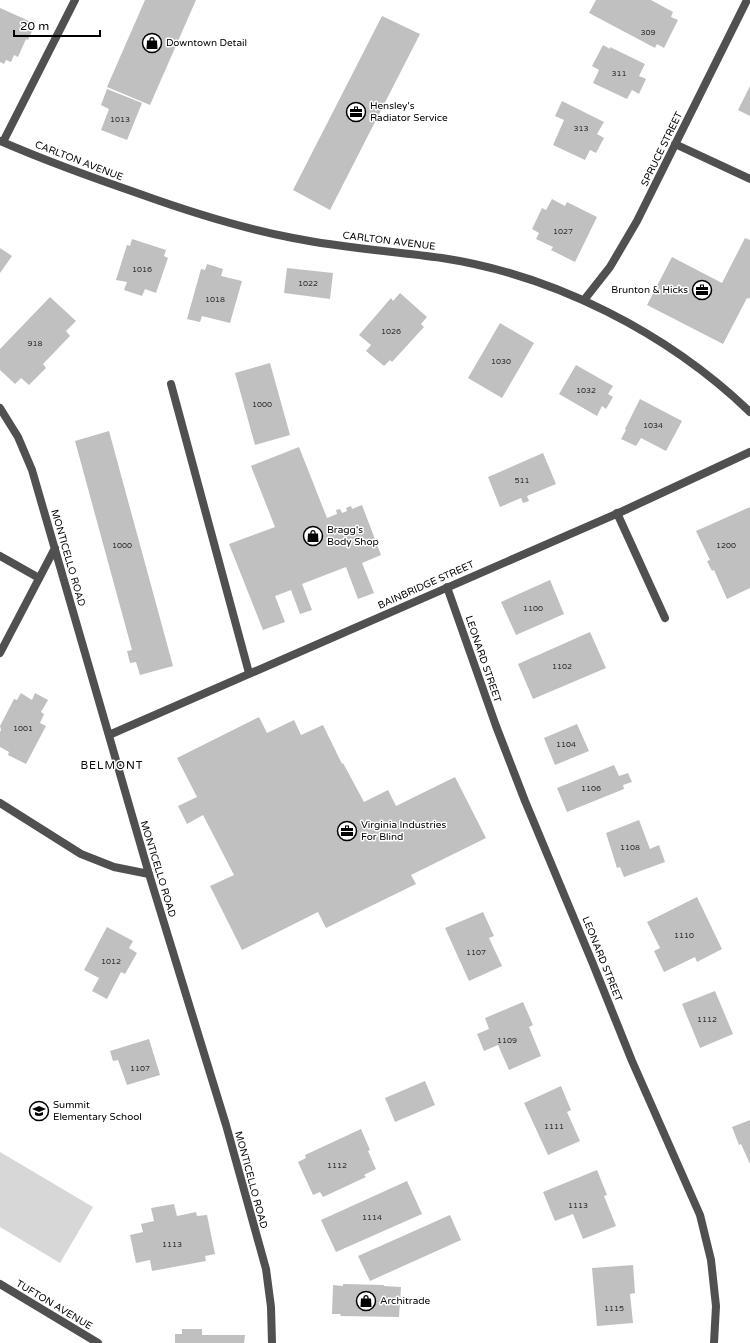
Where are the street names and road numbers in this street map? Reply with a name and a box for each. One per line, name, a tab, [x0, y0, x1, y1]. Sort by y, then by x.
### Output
street label: SPRUCE STREET	[639, 110, 685, 188]
street label: CARLTON AVENUE	[33, 139, 125, 183]
street label: CARLTON AVENUE	[342, 229, 436, 253]
street label: MONTICELLO ROAD	[48, 508, 88, 608]
street label: BAINBRIDGE STREET	[376, 558, 476, 612]
street label: LEONARD STREET	[463, 614, 503, 704]
street label: MONTICELLO ROAD	[138, 819, 178, 919]
street label: LEONARD STREET	[579, 915, 625, 1003]
street label: MONTICELLO ROAD	[232, 1130, 270, 1230]
street label: TUFTON AVENUE	[14, 1278, 94, 1332]

